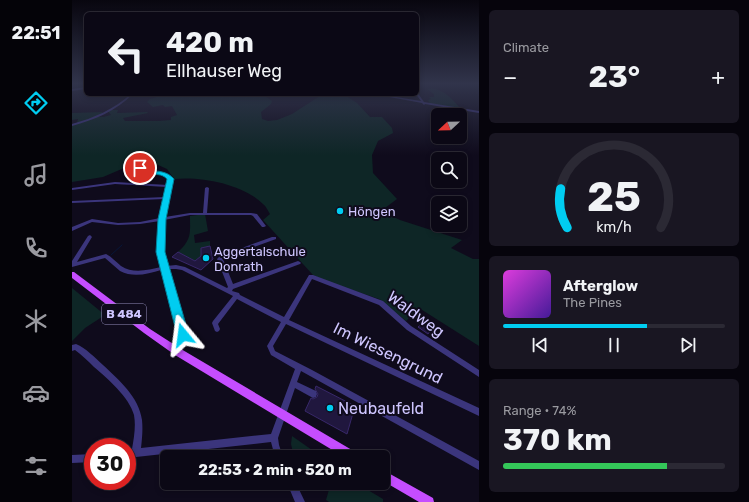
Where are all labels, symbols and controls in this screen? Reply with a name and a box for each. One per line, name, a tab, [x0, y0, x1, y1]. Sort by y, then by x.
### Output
text: 22:51	[11, 22, 61, 44]
text: 420 m	[166, 26, 254, 59]
icon: left	[100, 28, 152, 80]
text: Climate	[503, 40, 549, 55]
text: 23°	[588, 59, 640, 95]
text: Ellhauser Weg	[166, 60, 282, 82]
text: −	[503, 64, 517, 91]
text: +	[711, 64, 725, 91]
icon: directions	[22, 89, 50, 117]
north arrow	[431, 108, 467, 144]
map controls	[431, 108, 467, 232]
pin	[123, 151, 157, 185]
button: search	[431, 152, 467, 188]
icon: arrive	[129, 157, 151, 179]
icon: music	[22, 161, 50, 189]
text: 25	[587, 171, 641, 220]
button: layers	[431, 196, 467, 232]
place label: Höngen	[348, 204, 396, 220]
marker: Höngen	[335, 206, 345, 216]
text: km/h	[596, 218, 632, 235]
icon: phone	[22, 234, 50, 262]
place label: Aggertalschule Donrath	[214, 244, 306, 274]
marker: Aggertalschule Donrath	[201, 253, 211, 263]
text: Afterglow	[563, 277, 638, 295]
street label: Waldweg	[384, 287, 448, 341]
text: The Pines	[563, 295, 622, 310]
road number: B 484	[102, 304, 146, 324]
icon: climate	[22, 307, 50, 335]
position arrow	[162, 314, 204, 356]
street label: Im Wiesengrund	[330, 318, 446, 388]
icon: previous	[529, 334, 551, 356]
icon: pause	[603, 334, 625, 356]
icon: next	[677, 334, 699, 356]
icon: car	[22, 379, 50, 407]
place label: Neubaufeld	[338, 399, 424, 418]
marker: Neubaufeld	[325, 403, 335, 413]
text: Range · 74%	[503, 403, 576, 418]
text: 370 km	[503, 422, 612, 458]
speed limit sign: 30	[84, 438, 136, 490]
icon: filters	[22, 452, 50, 480]
text: 22:53 · 2 min · 520 m	[198, 461, 352, 479]

